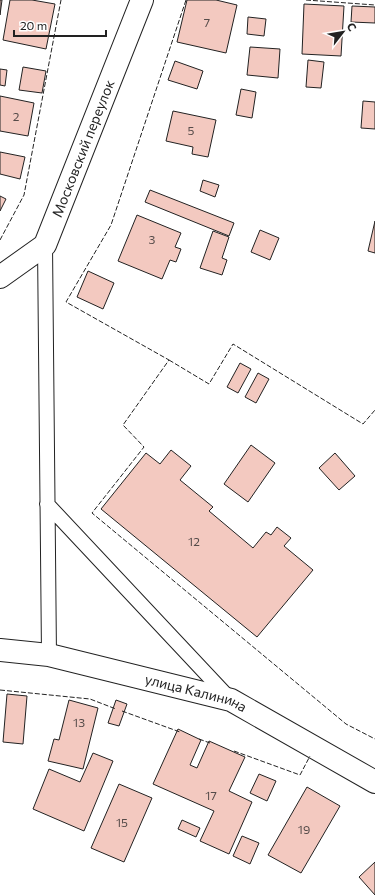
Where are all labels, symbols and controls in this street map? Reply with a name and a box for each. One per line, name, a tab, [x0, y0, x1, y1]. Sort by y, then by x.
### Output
scale bar	[14, 12, 106, 38]
north arrow	[323, 12, 363, 52]
house number: 7	[204, 15, 210, 29]
text: 20 m	[20, 18, 47, 32]
text: С	[344, 20, 360, 34]
street label: Московский переулок	[48, 77, 118, 220]
house number: 2	[13, 109, 20, 123]
house number: 5	[188, 123, 195, 137]
house number: 3	[149, 232, 156, 246]
house number: 12	[188, 534, 200, 548]
street label: улица Калинина	[143, 670, 250, 715]
house number: 13	[73, 715, 85, 729]
house number: 17	[205, 788, 217, 802]
house number: 15	[116, 815, 128, 829]
house number: 19	[298, 822, 310, 836]

